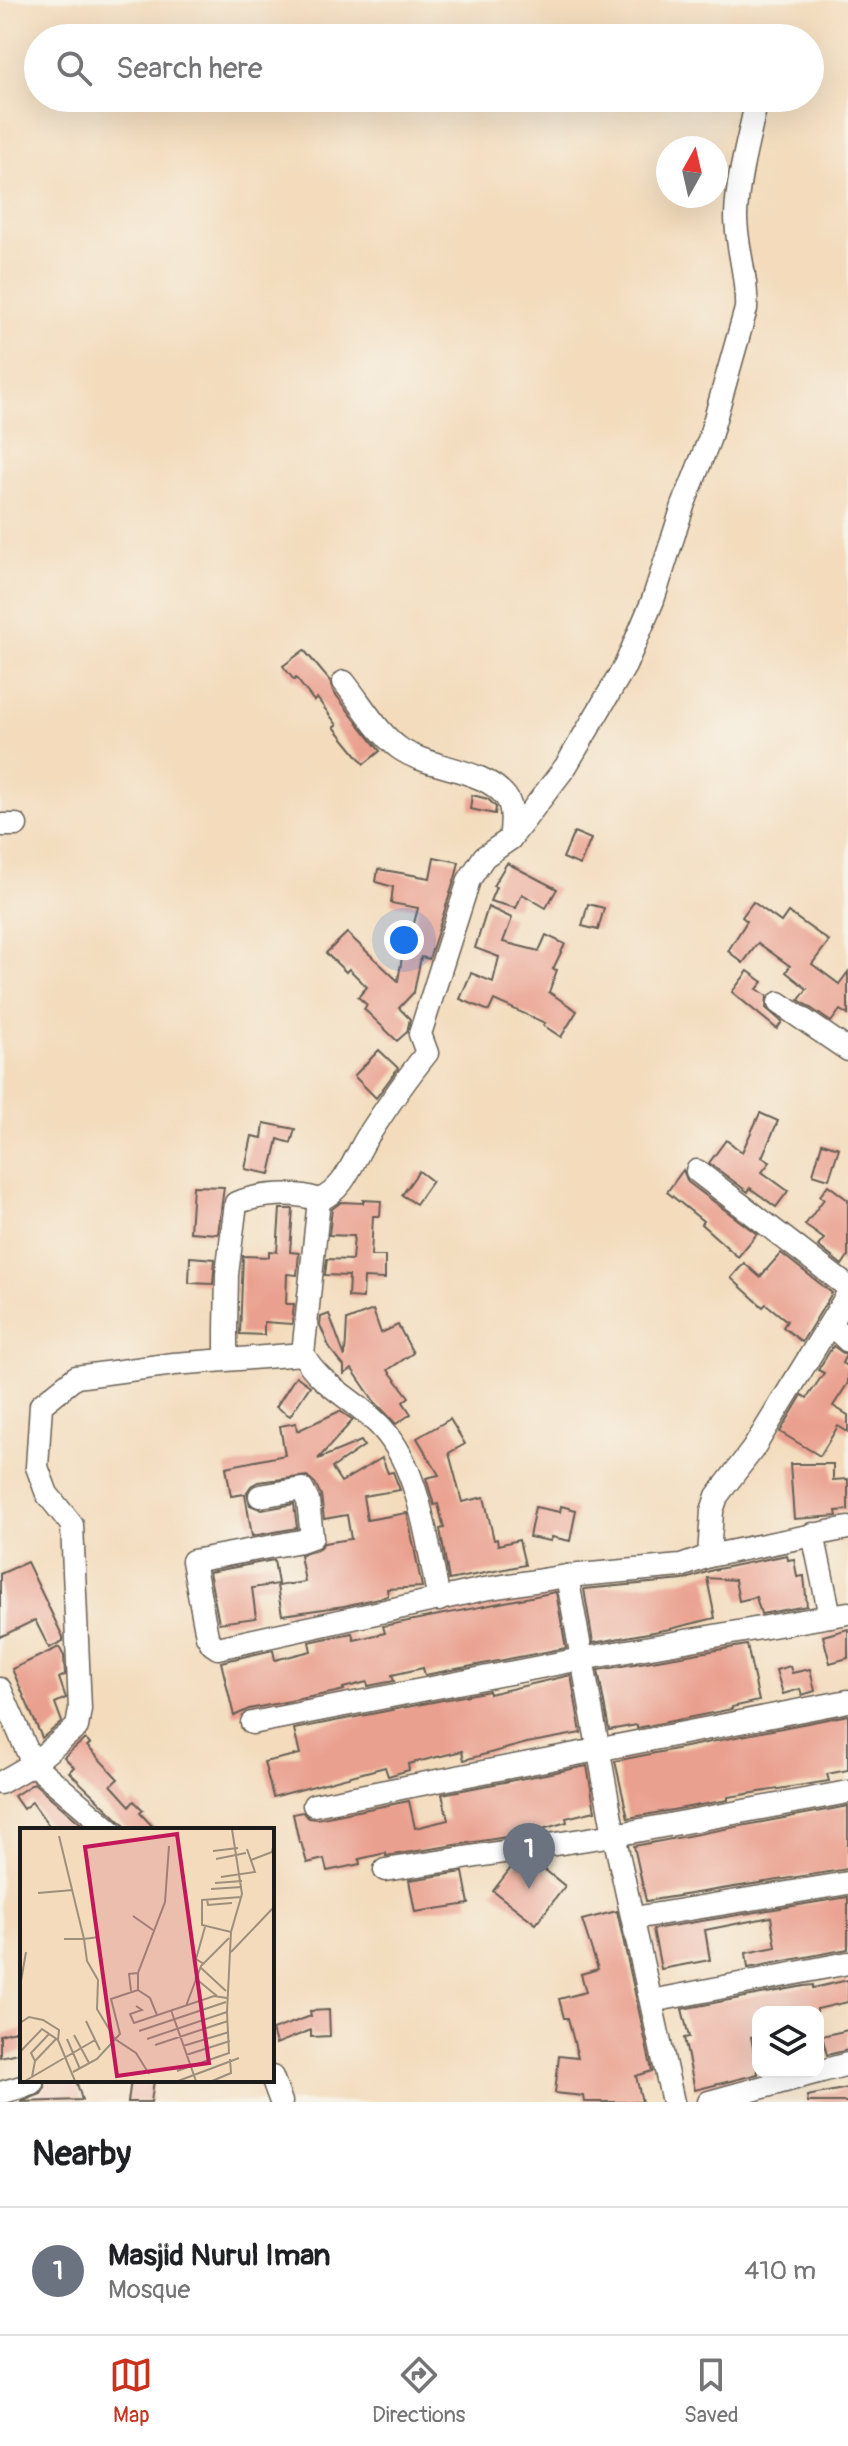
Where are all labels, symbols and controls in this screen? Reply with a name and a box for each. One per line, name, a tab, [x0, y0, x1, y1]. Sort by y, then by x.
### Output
search box	[24, 24, 824, 112]
icon: search	[52, 46, 96, 90]
text: Search here	[116, 50, 263, 87]
north arrow	[656, 136, 728, 208]
your location	[384, 920, 424, 960]
pin: 1	[503, 1823, 555, 1889]
inset map	[20, 1828, 274, 2082]
map controls	[752, 2006, 824, 2078]
button: layers	[752, 2006, 824, 2078]
text: Nearby	[32, 2133, 131, 2176]
text: Masjid Nurul Iman	[108, 2237, 330, 2274]
text: 1	[53, 2255, 63, 2287]
text: 410 m	[744, 2255, 816, 2287]
text: Mosque	[108, 2274, 190, 2306]
tab: Map	[109, 2353, 153, 2429]
tab: Directions	[372, 2353, 465, 2429]
tab: Saved	[684, 2353, 739, 2429]

